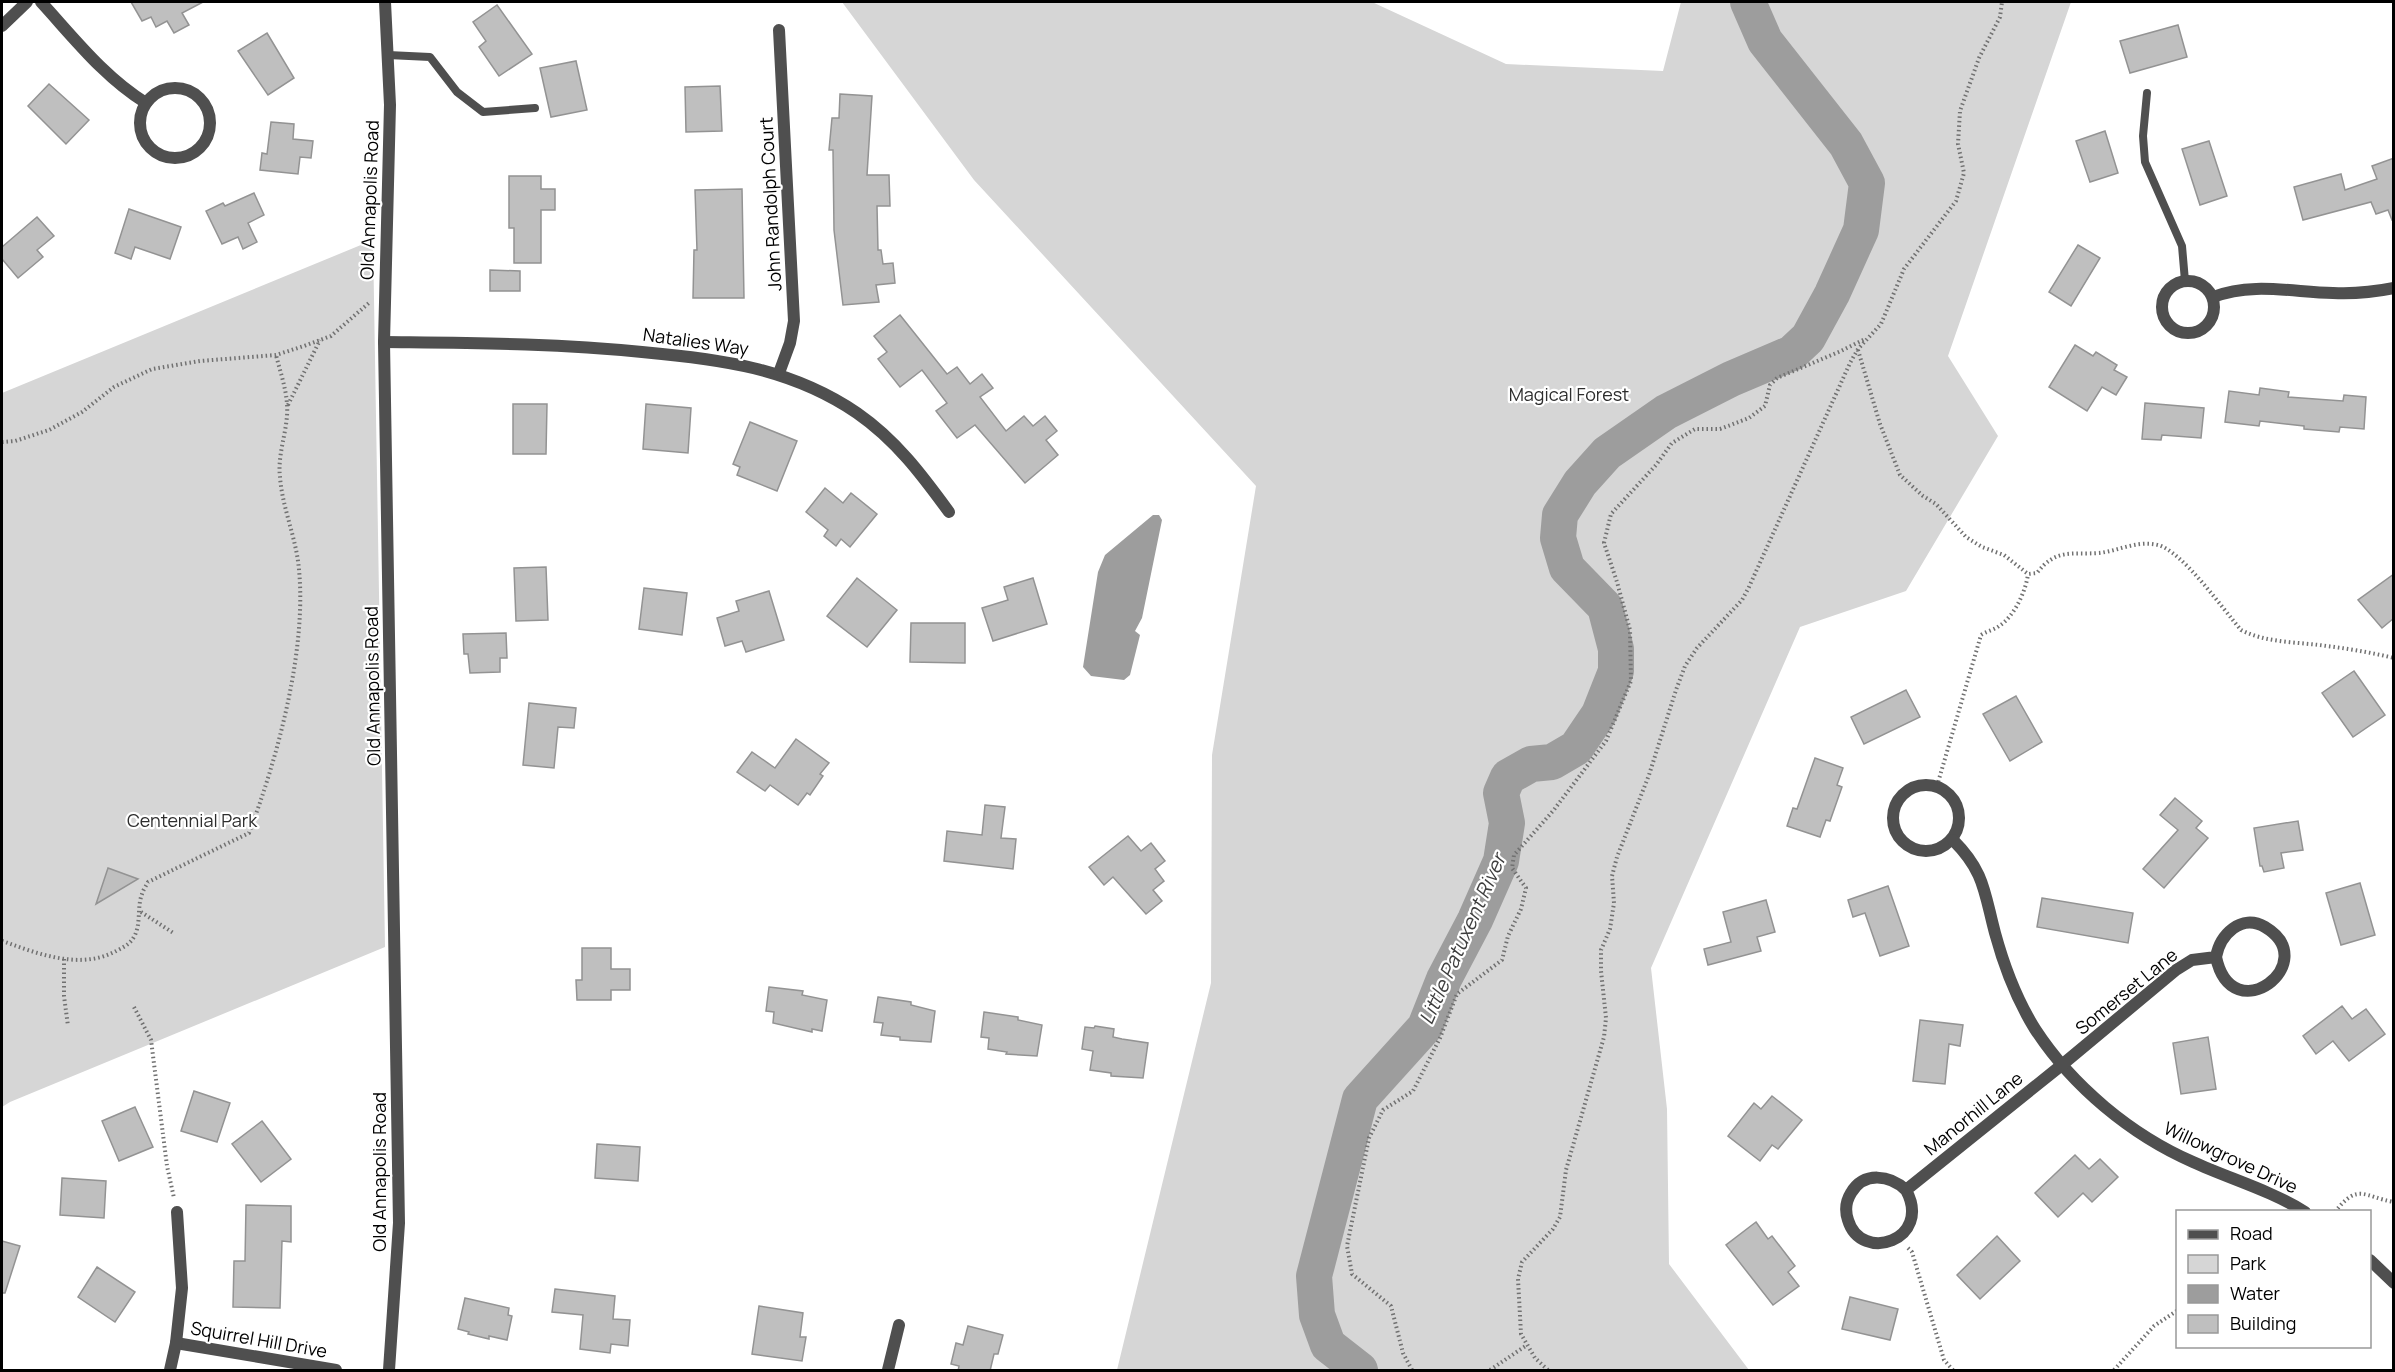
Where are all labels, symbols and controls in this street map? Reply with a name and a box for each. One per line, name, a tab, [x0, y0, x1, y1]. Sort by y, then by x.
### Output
street label: John Randolph Court	[753, 116, 787, 292]
street label: Old Annapolis Road	[354, 120, 384, 280]
street label: Natalies Way	[642, 322, 751, 360]
park label: Magical Forest	[1509, 382, 1629, 406]
street label: Old Annapolis Road	[359, 606, 385, 766]
park label: Centennial Park	[127, 808, 258, 832]
water label: Little Patuxent River	[1412, 847, 1513, 1029]
street label: Somerset Lane	[2070, 942, 2182, 1040]
street label: Manorhill Lane	[1919, 1066, 2027, 1160]
street label: Old Annapolis Road	[367, 1092, 391, 1252]
street label: Willowgrove Drive	[2160, 1115, 2302, 1199]
legend	[2176, 1210, 2371, 1348]
text: Road	[2230, 1221, 2273, 1245]
text: Park	[2230, 1251, 2267, 1275]
text: Water	[2230, 1281, 2280, 1305]
text: Building	[2230, 1311, 2296, 1335]
street label: Squirrel Hill Drive	[189, 1315, 329, 1363]

